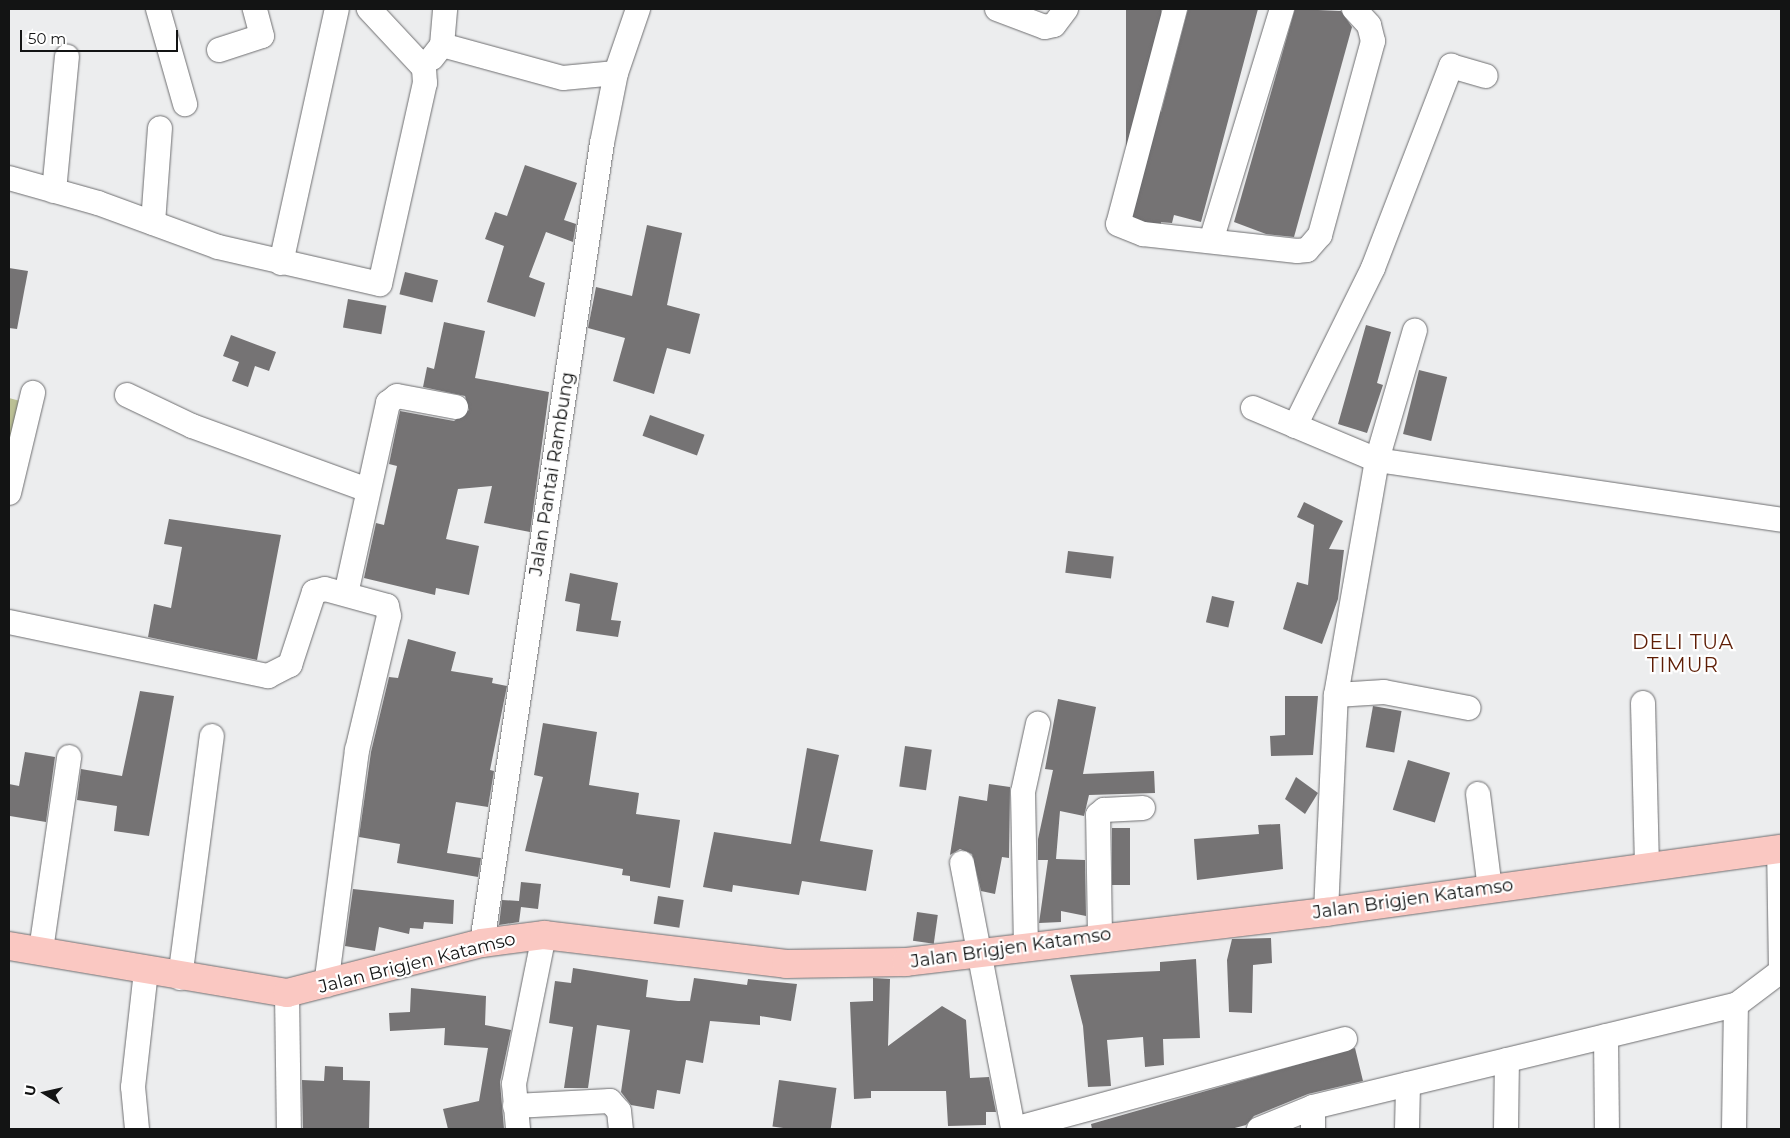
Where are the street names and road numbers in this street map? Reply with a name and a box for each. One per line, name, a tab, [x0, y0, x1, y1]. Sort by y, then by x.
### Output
street label: Jalan Pantai Rambung	[525, 371, 579, 577]
street label: Jalan Brigjen Katamso	[1311, 874, 1515, 924]
street label: Jalan Brigjen Katamso	[909, 923, 1113, 973]
street label: Jalan Brigjen Katamso	[316, 928, 518, 998]

